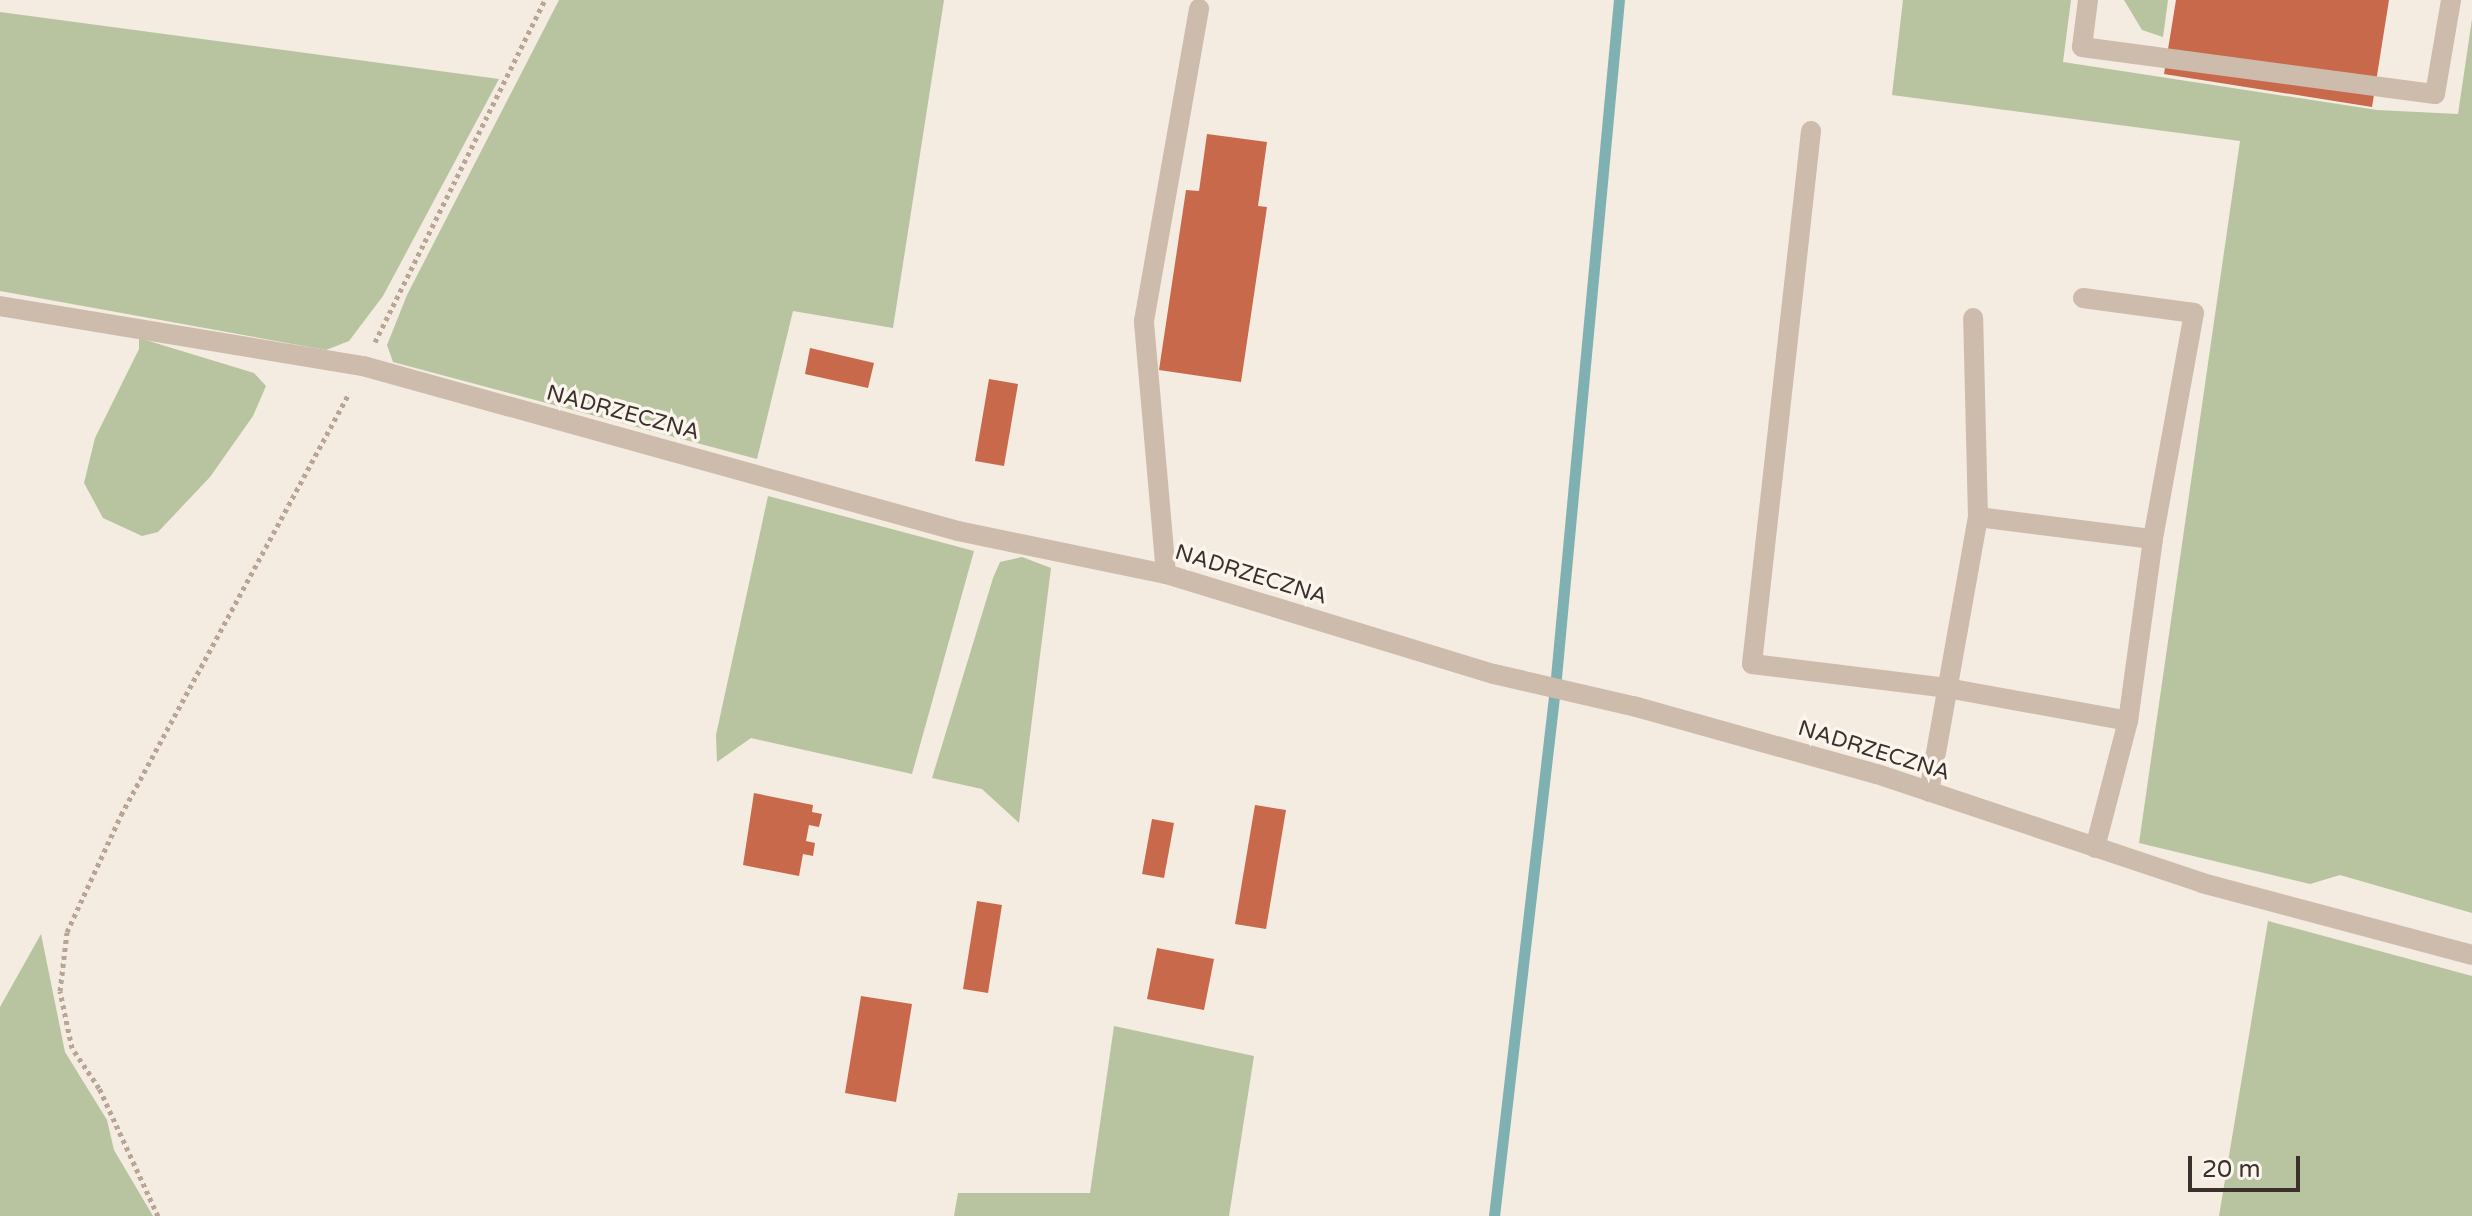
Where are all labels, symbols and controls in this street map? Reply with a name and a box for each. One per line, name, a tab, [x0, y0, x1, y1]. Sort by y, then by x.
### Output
street label: NADRZECZNA	[543, 380, 703, 446]
street label: NADRZECZNA	[1172, 539, 1330, 611]
street label: NADRZECZNA	[1795, 715, 1953, 787]
scale bar	[2192, 1140, 2304, 1190]
text: 20 m	[2202, 1155, 2260, 1184]

